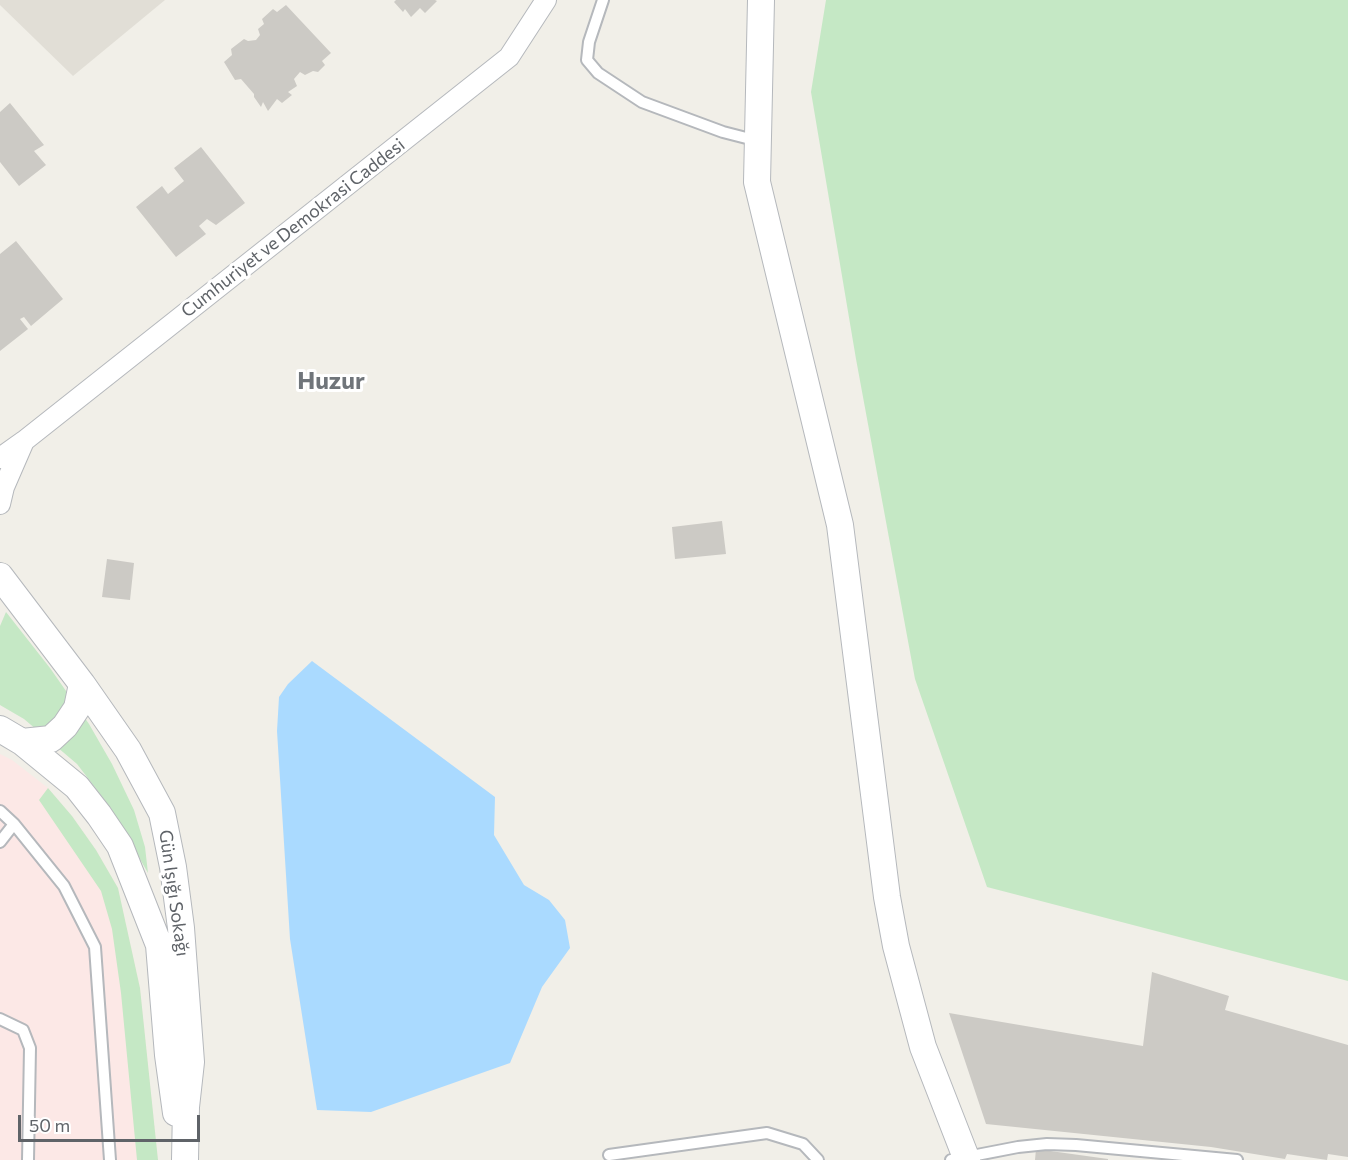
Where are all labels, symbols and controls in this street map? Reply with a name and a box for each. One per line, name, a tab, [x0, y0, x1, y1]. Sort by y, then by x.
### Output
street label: Cumhuriyet ve Demokrasi Caddesi	[177, 134, 409, 322]
district label: Huzur	[297, 367, 365, 395]
street label: Gün Işığı Sokağı	[154, 828, 194, 958]
scale bar	[21, 1103, 202, 1141]
text: 50 m	[29, 1114, 70, 1136]

